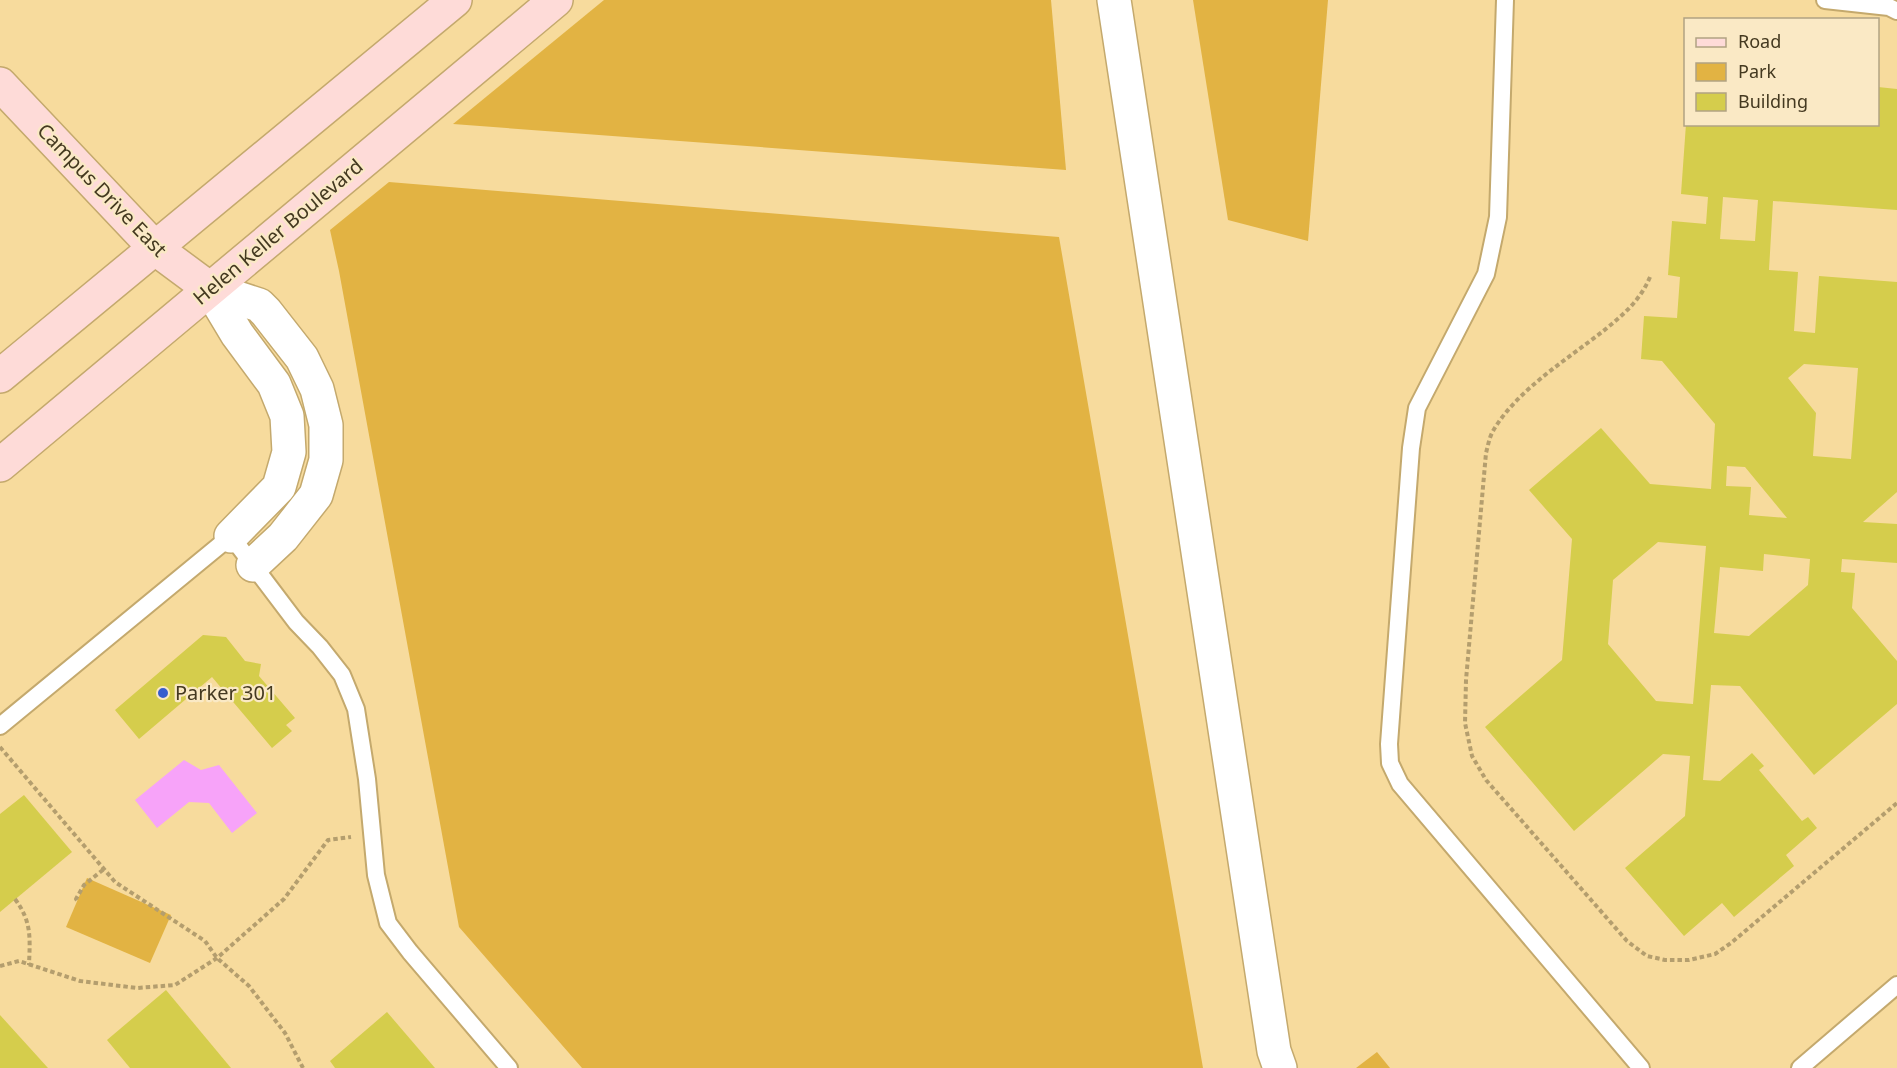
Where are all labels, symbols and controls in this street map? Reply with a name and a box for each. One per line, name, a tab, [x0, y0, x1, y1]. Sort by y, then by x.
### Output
legend	[1684, 18, 1879, 126]
text: Road	[1738, 29, 1781, 53]
text: Park	[1738, 59, 1776, 83]
text: Building	[1738, 89, 1808, 113]
street label: Campus Drive East	[32, 117, 173, 262]
street label: Helen Keller Boulevard	[187, 153, 368, 311]
place label: Parker 301	[175, 679, 276, 706]
marker: Parker 301	[156, 686, 170, 700]

